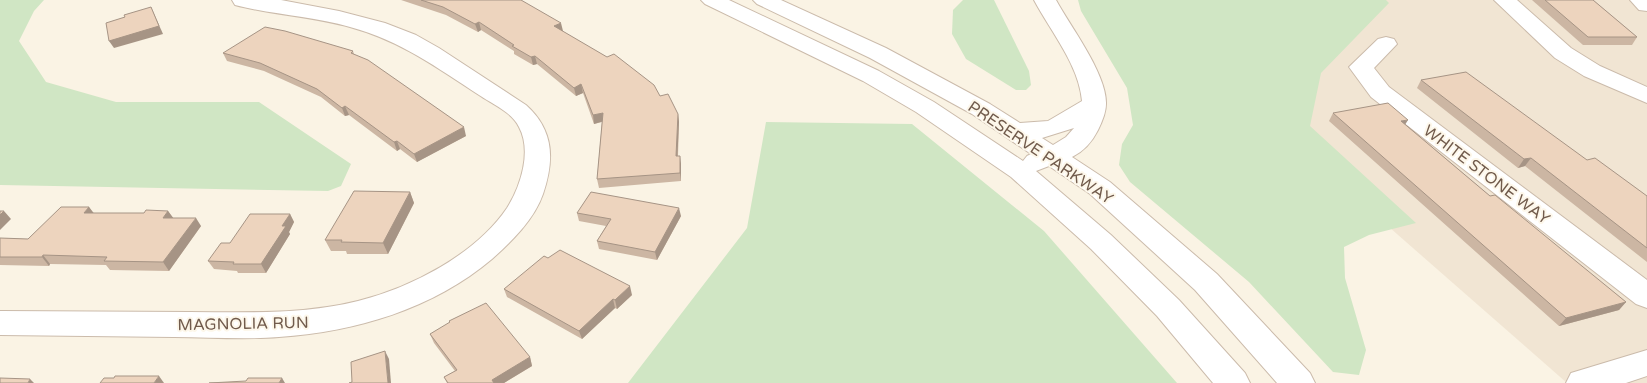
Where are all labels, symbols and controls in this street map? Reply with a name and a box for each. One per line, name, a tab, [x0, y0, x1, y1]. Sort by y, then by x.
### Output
street label: PRESERVE PARKWAY	[964, 97, 1117, 209]
street label: WHITE STONE WAY	[1419, 121, 1554, 229]
street label: MAGNOLIA RUN	[177, 313, 309, 335]

